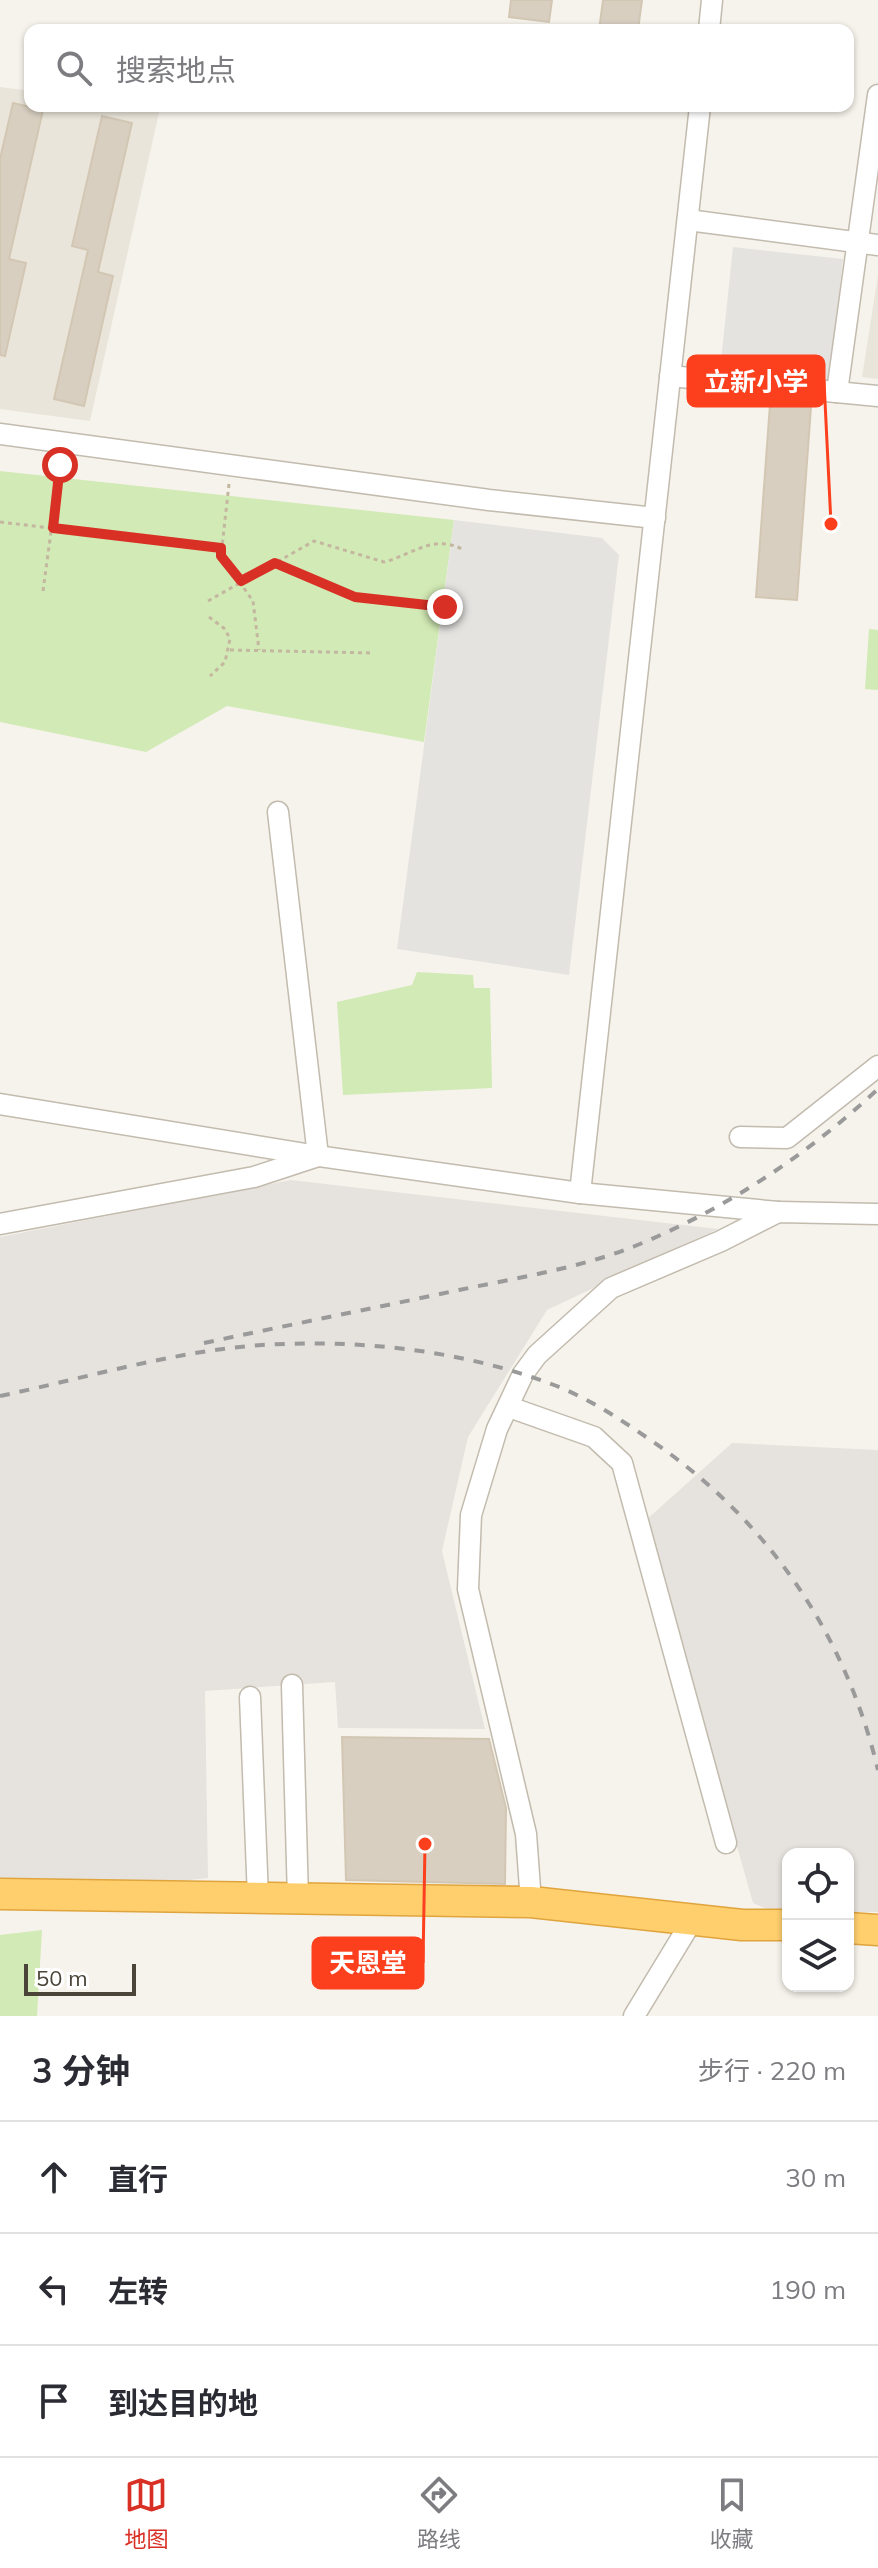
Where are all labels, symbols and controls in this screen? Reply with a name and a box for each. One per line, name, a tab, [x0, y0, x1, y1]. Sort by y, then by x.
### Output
search box	[24, 24, 854, 112]
icon: search	[52, 46, 96, 90]
text: 搜索地点	[116, 51, 236, 89]
callout: 立新小学	[688, 356, 824, 406]
text: 立新小学	[704, 365, 808, 398]
route start	[42, 447, 78, 483]
route end	[427, 589, 463, 625]
map controls	[782, 1848, 854, 1992]
button: locate	[782, 1848, 854, 1920]
button: layers	[782, 1920, 854, 1992]
callout: 天恩堂	[313, 1938, 423, 1988]
text: 天恩堂	[329, 1946, 407, 1979]
scale bar	[24, 1960, 136, 1996]
text: 50 m	[36, 1964, 87, 1992]
text: 3 分钟	[32, 2049, 130, 2092]
text: 步行 · 220 m	[698, 2054, 846, 2087]
icon: ahead	[32, 2155, 76, 2199]
text: 直行	[108, 2160, 168, 2198]
text: 30 m	[785, 2161, 846, 2194]
icon: left	[32, 2267, 76, 2311]
text: 左转	[108, 2272, 168, 2310]
text: 190 m	[770, 2273, 846, 2306]
icon: arrive	[32, 2379, 76, 2423]
text: 到达目的地	[108, 2384, 258, 2422]
tab: 地图	[124, 2473, 168, 2553]
tab: 路线	[417, 2473, 461, 2553]
tab: 收藏	[710, 2473, 754, 2553]

